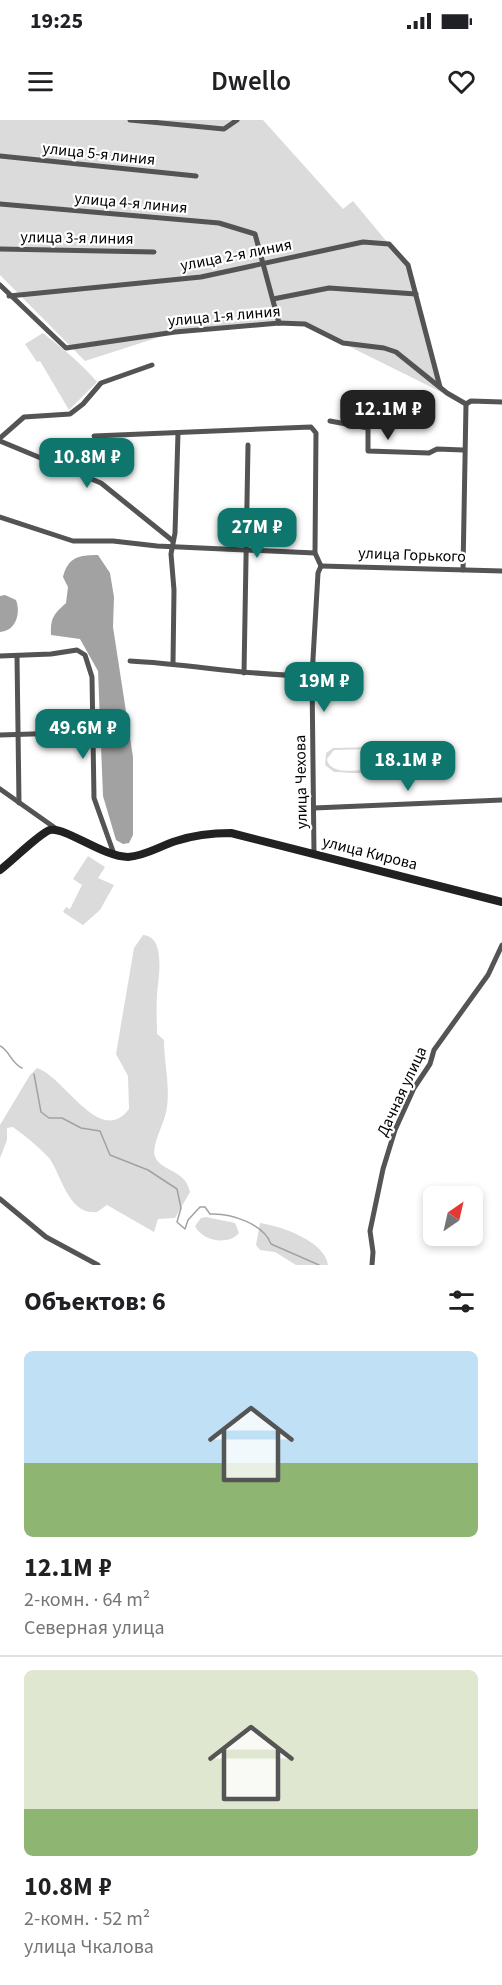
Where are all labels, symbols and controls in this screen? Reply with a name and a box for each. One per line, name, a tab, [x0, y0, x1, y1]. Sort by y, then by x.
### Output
text: 19:25	[30, 5, 83, 37]
text: Dwello	[211, 62, 291, 101]
icon: menu	[24, 65, 57, 98]
icon: heart	[445, 65, 478, 98]
street label: улица 5-я линия	[41, 137, 156, 171]
street label: улица 4-я линия	[74, 187, 188, 219]
street label: улица 3-я линия	[20, 226, 134, 250]
street label: улица 2-я линия	[179, 233, 294, 277]
street label: улица 1-я линия	[167, 300, 281, 332]
pin: 12.1M ₽	[333, 390, 443, 441]
text: 12.1M ₽	[354, 395, 422, 423]
pin: 10.8M ₽	[32, 438, 142, 489]
text: 10.8M ₽	[53, 443, 121, 471]
pin: 27M ₽	[215, 508, 299, 559]
text: 27M ₽	[232, 513, 282, 541]
street label: улица Горького	[358, 542, 466, 568]
pin: 19M ₽	[282, 662, 366, 713]
text: 19M ₽	[299, 667, 349, 695]
pin: 49.6M ₽	[28, 709, 138, 760]
text: 49.6M ₽	[49, 714, 117, 742]
street label: улица Чехова	[289, 735, 313, 829]
pin: 18.1M ₽	[353, 741, 463, 792]
text: 18.1M ₽	[374, 746, 442, 774]
street label: улица Кирова	[320, 831, 420, 875]
street label: Дачная улица	[371, 1043, 432, 1140]
north arrow	[423, 1186, 483, 1246]
map controls	[423, 1186, 483, 1246]
text: Объектов: 6	[24, 1283, 166, 1320]
icon: filters	[445, 1285, 478, 1318]
icon: home	[197, 1390, 305, 1498]
text: 12.1M ₽	[24, 1549, 112, 1586]
text: 2-комн. · 64 m²	[24, 1586, 150, 1614]
text: Северная улица	[24, 1614, 165, 1642]
icon: home	[197, 1709, 305, 1817]
text: 10.8M ₽	[24, 1868, 112, 1905]
text: 2-комн. · 52 m²	[24, 1905, 150, 1933]
text: улица Чкалова	[24, 1933, 154, 1961]

